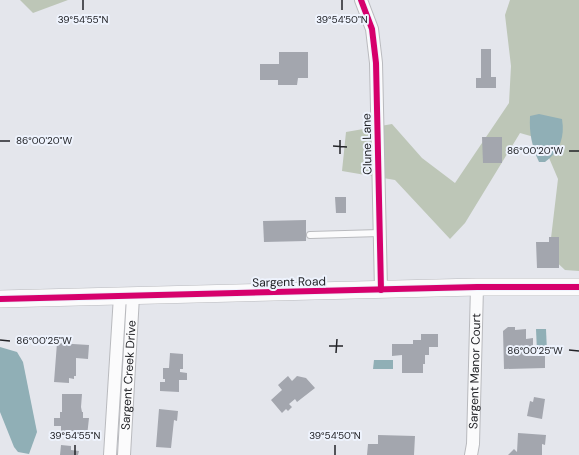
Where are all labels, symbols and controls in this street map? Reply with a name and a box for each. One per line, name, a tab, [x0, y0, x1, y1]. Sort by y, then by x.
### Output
text: 39°54'55"N	[58, 13, 108, 26]
text: 39°54'50"N	[316, 13, 368, 26]
street label: Clune Lane	[358, 113, 376, 175]
text: 86°00'20"W	[16, 134, 72, 147]
text: 86°00'20"W	[507, 144, 563, 157]
street label: Sargent Road	[252, 273, 326, 291]
street label: Sargent Manor Court	[465, 313, 484, 429]
street label: Sargent Creek Drive	[117, 320, 140, 431]
text: 86°00'25"W	[16, 334, 72, 347]
text: 86°00'25"W	[507, 344, 563, 357]
text: 39°54'55"N	[50, 429, 100, 442]
text: 39°54'50"N	[309, 429, 361, 442]

